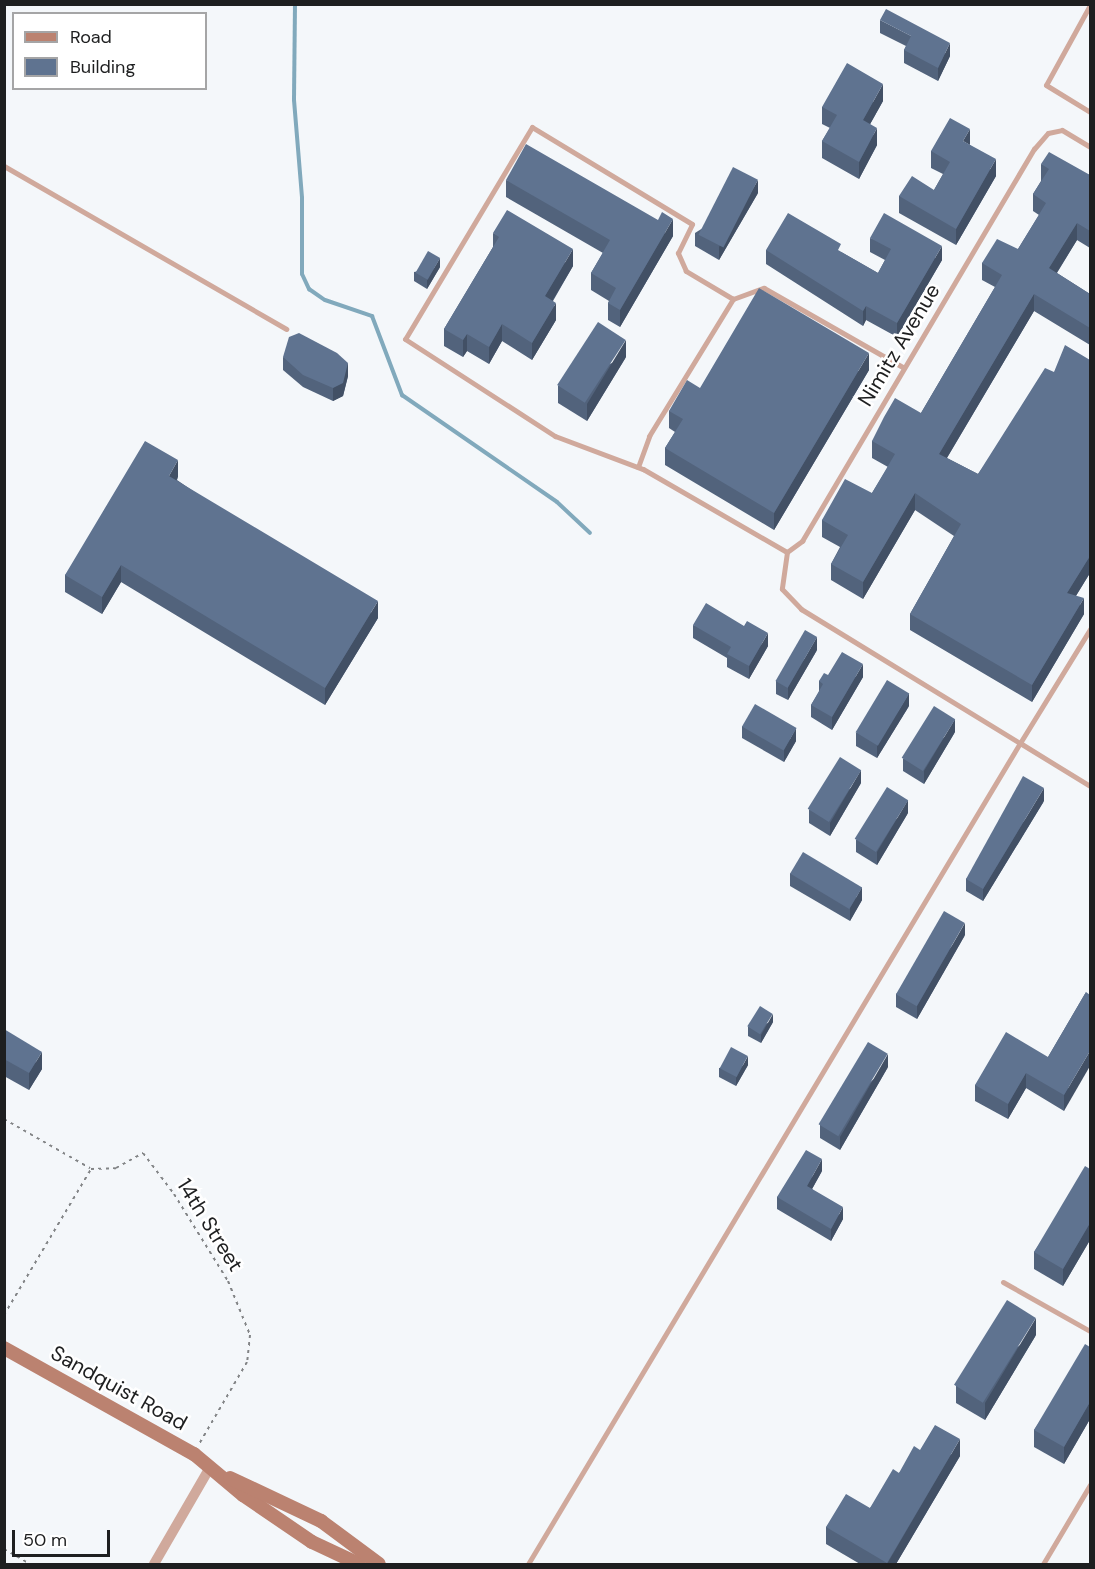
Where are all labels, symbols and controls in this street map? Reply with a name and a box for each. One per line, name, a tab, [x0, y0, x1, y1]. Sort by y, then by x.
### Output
legend	[12, 12, 207, 90]
text: Road	[70, 25, 112, 49]
text: Building	[70, 55, 135, 79]
street label: Nimitz Avenue	[853, 279, 945, 411]
street label: 14th Street	[172, 1174, 248, 1276]
street label: Sandquist Road	[46, 1340, 192, 1436]
scale bar	[15, 1518, 112, 1556]
text: 50 m	[23, 1528, 67, 1552]

